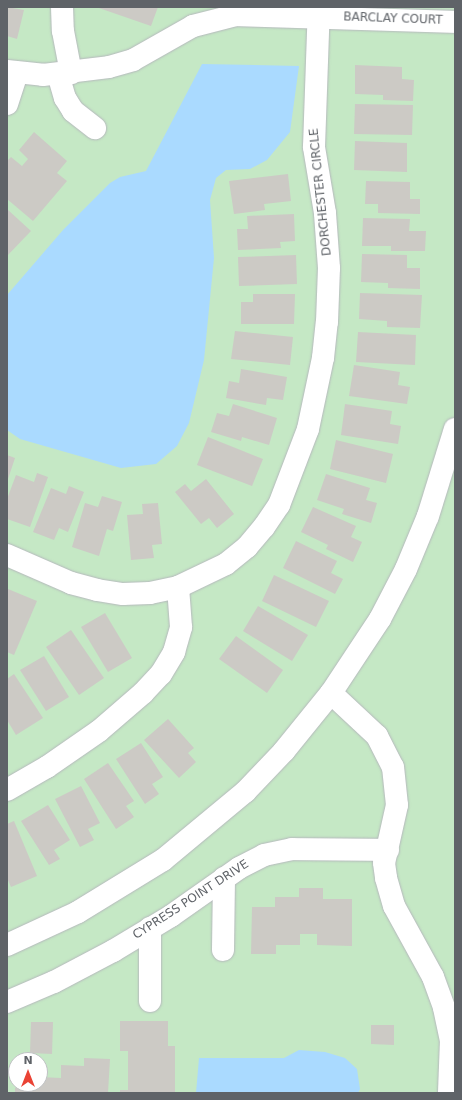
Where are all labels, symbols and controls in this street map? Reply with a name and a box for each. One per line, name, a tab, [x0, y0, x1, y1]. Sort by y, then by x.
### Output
street label: BARCLAY COURT	[343, 10, 443, 28]
street label: DORCHESTER CIRCLE	[307, 127, 335, 257]
street label: CYPRESS POINT DRIVE	[130, 857, 252, 943]
north arrow	[8, 1052, 48, 1092]
text: N	[23, 1054, 33, 1067]

